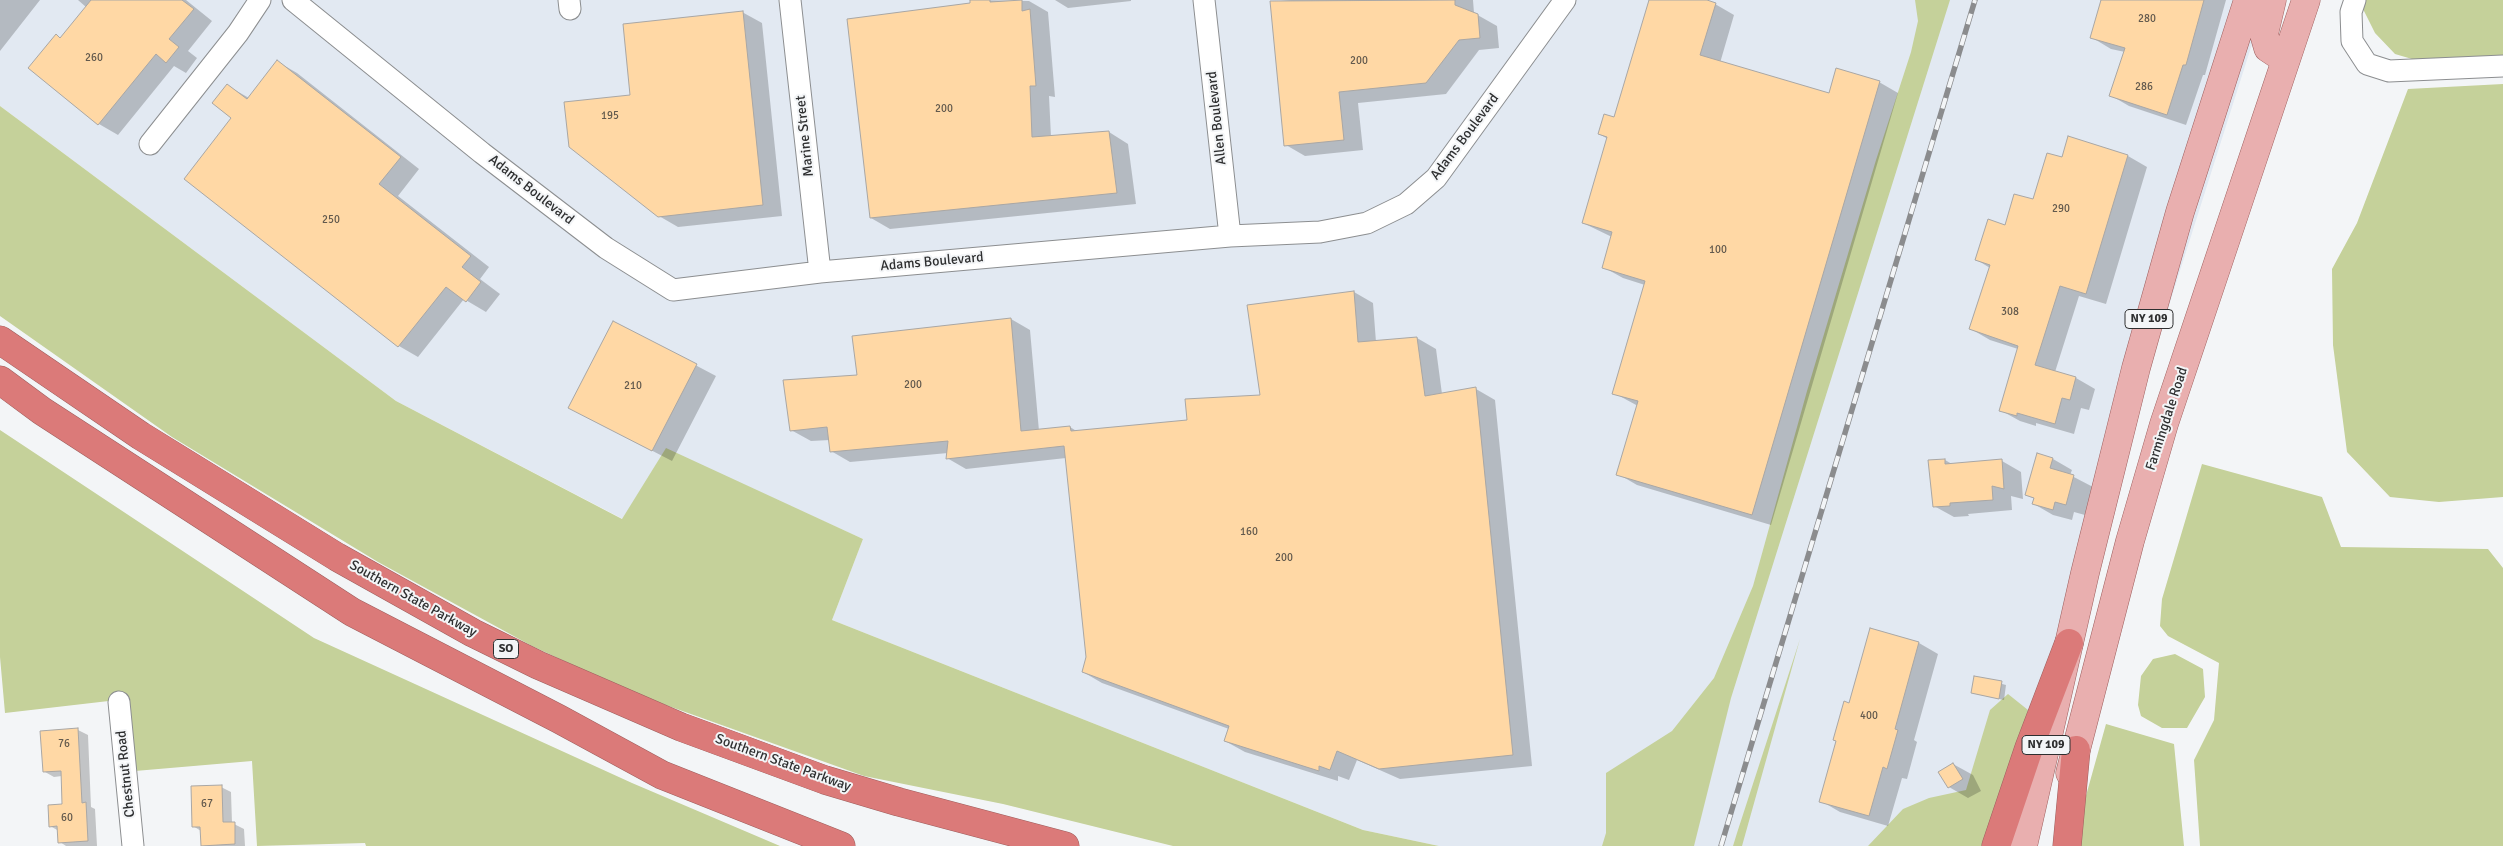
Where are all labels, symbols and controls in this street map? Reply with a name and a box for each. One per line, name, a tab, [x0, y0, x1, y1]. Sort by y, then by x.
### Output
house number: 280	[2138, 12, 2156, 26]
house number: 260	[85, 51, 103, 65]
house number: 200	[1350, 54, 1368, 68]
street label: Allen Boulevard	[1204, 70, 1230, 166]
house number: 286	[2135, 80, 2153, 94]
street label: Adams Boulevard	[1427, 91, 1503, 183]
street label: Marine Street	[792, 94, 818, 178]
house number: 200	[935, 102, 953, 116]
house number: 195	[601, 109, 619, 123]
street label: Adams Boulevard	[485, 152, 577, 228]
house number: 290	[2052, 202, 2070, 216]
house number: 250	[322, 213, 340, 227]
house number: 100	[1709, 243, 1727, 257]
street label: Adams Boulevard	[880, 249, 984, 275]
house number: 308	[2001, 305, 2019, 319]
road number: NY 109	[2125, 310, 2173, 328]
street label: Farmingdale Road	[2142, 365, 2192, 473]
house number: 200	[904, 378, 922, 392]
house number: 210	[624, 379, 642, 393]
house number: 160	[1240, 525, 1258, 539]
house number: 200	[1275, 551, 1293, 565]
street label: Southern State Parkway	[346, 557, 480, 641]
road number: SO	[494, 640, 518, 659]
house number: 400	[1860, 709, 1878, 723]
street label: Chestnut Road	[113, 730, 139, 818]
street label: Southern State Parkway	[713, 731, 853, 795]
road number: NY 109	[2022, 736, 2070, 754]
house number: 76	[58, 737, 70, 751]
house number: 67	[201, 797, 213, 811]
house number: 60	[61, 811, 73, 825]

